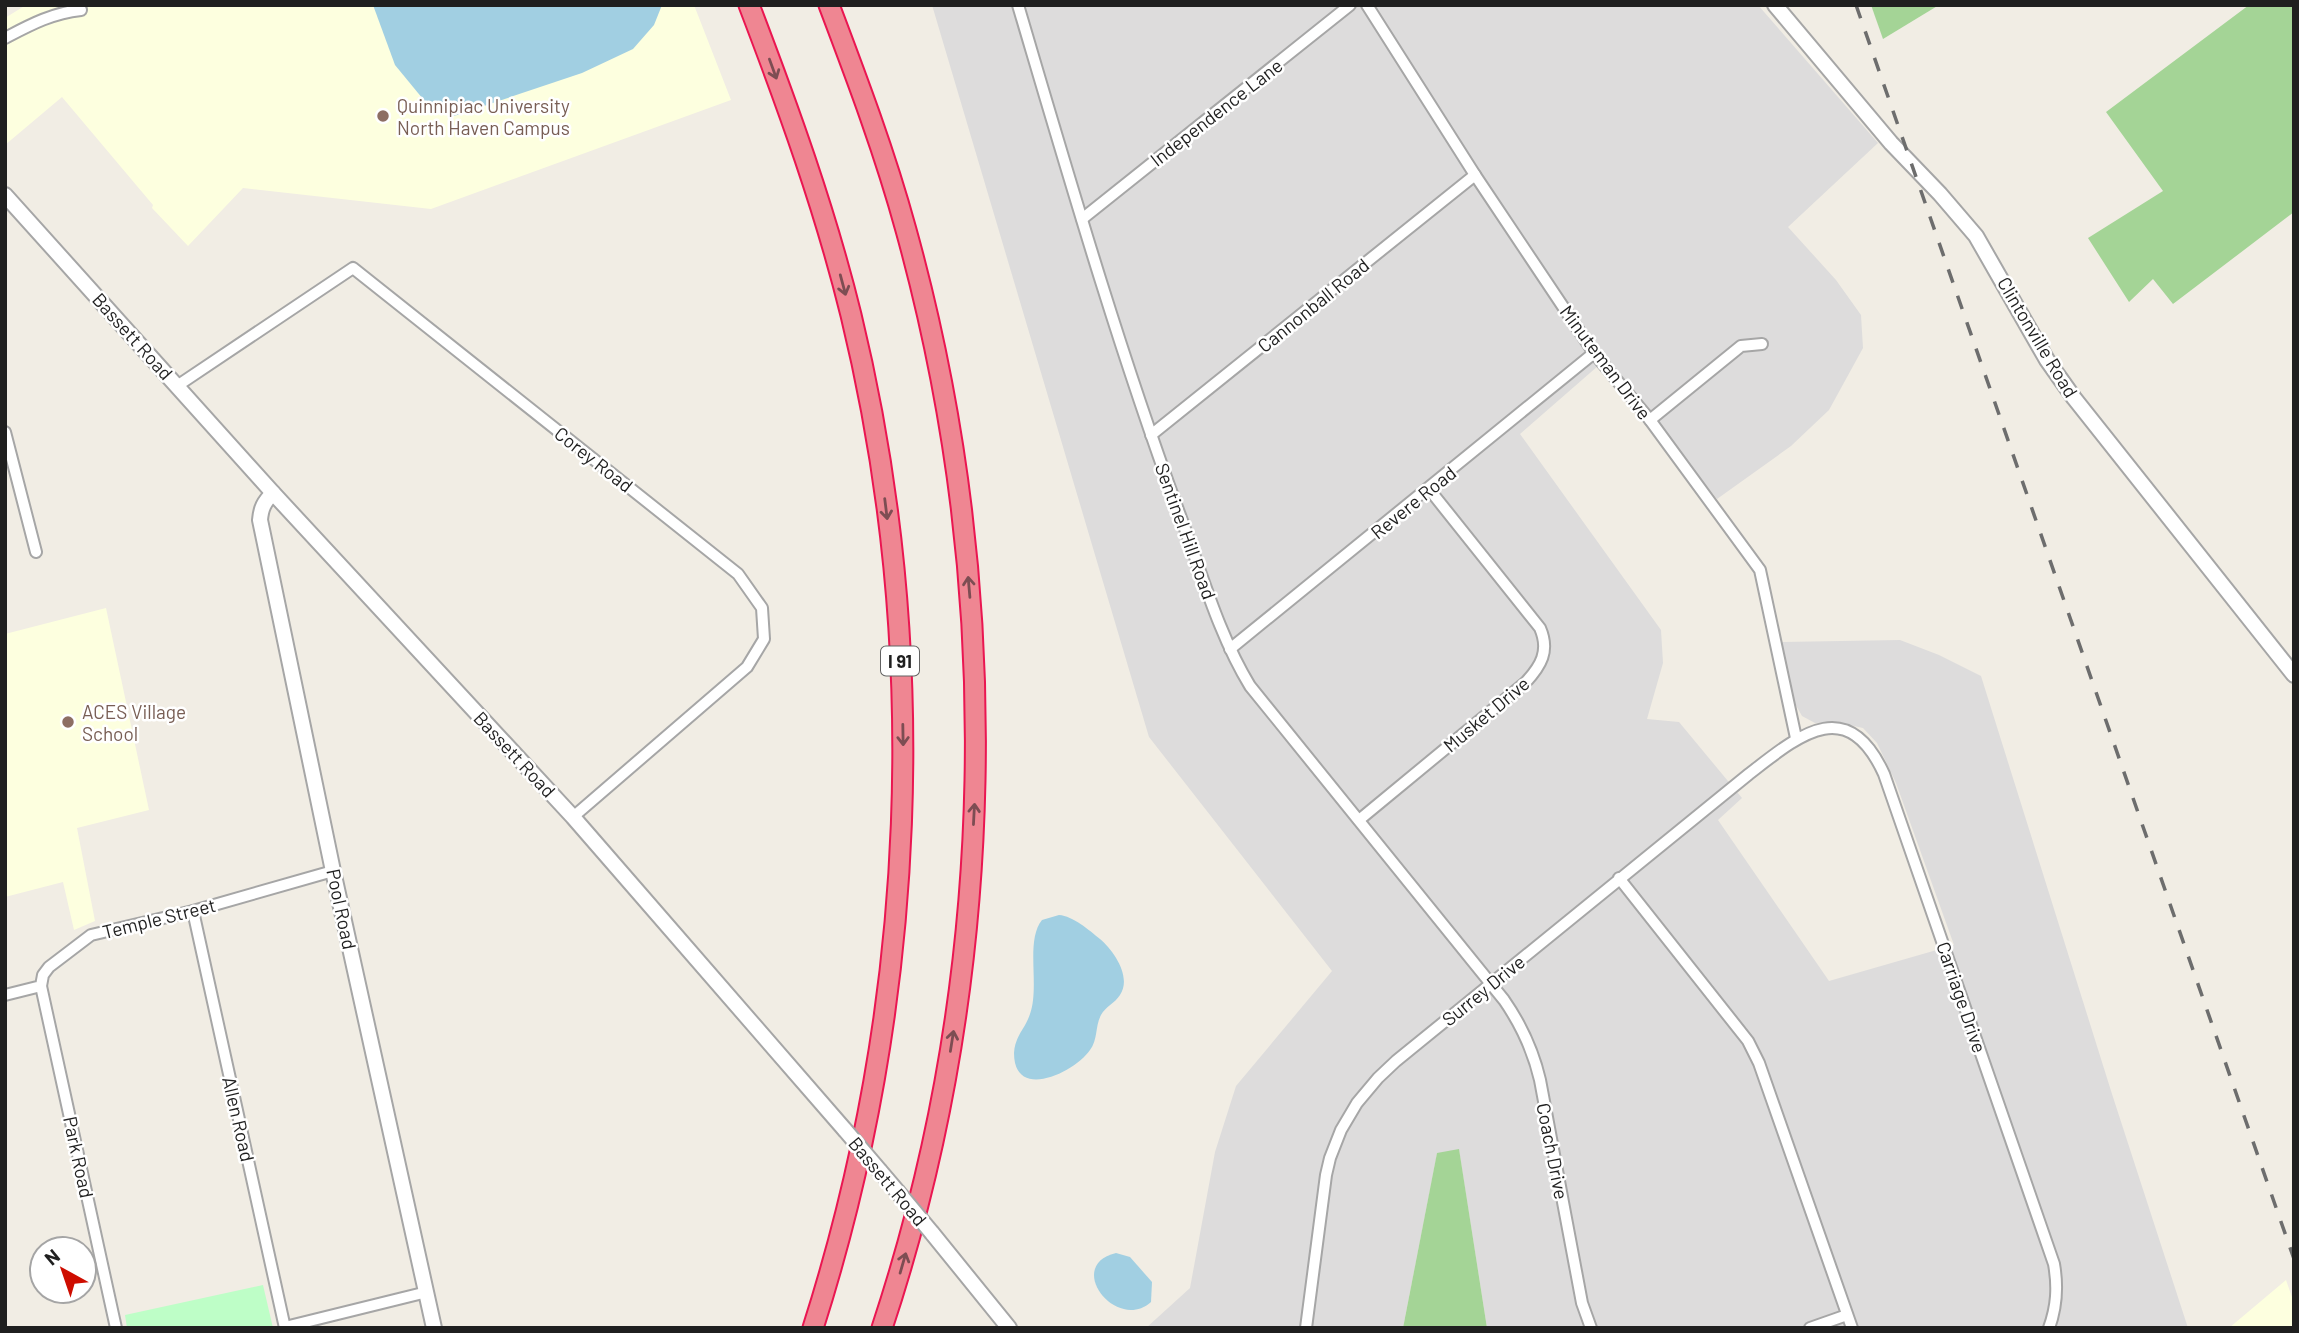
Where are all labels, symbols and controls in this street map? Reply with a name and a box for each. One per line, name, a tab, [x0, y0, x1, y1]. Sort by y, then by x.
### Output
street label: Independence Lane	[1145, 53, 1287, 171]
one-way arrow	[768, 58, 780, 80]
place label: Quinnipiac University North Haven Campus	[397, 94, 570, 139]
marker: Quinnipiac University North Haven Campus	[375, 108, 391, 124]
street label: Cannonball Road	[1253, 253, 1373, 357]
street label: Clintonville Road	[1993, 273, 2083, 401]
one-way arrow	[837, 274, 850, 296]
street label: Bassett Road	[88, 288, 178, 384]
street label: Minuteman Drive	[1555, 300, 1657, 424]
street label: Corey Road	[550, 421, 638, 497]
street label: Sentinel Hill Road	[1151, 460, 1221, 602]
street label: Revere Road	[1366, 461, 1460, 543]
one-way arrow	[880, 497, 893, 519]
one-way arrow	[962, 576, 975, 599]
road number: I 91	[881, 646, 919, 676]
street label: Musket Drive	[1438, 671, 1534, 757]
place label: ACES Village School	[82, 700, 186, 745]
street label: Bassett Road	[469, 706, 561, 802]
marker: ACES Village School	[60, 714, 76, 730]
one-way arrow	[896, 724, 909, 747]
one-way arrow	[968, 804, 981, 826]
street label: Pool Road	[322, 867, 362, 951]
street label: Temple Street	[100, 893, 218, 943]
street label: Carriage Drive	[1932, 938, 1992, 1056]
street label: Surrey Drive	[1437, 950, 1529, 1030]
one-way arrow	[946, 1030, 959, 1053]
street label: Allen Road	[218, 1074, 260, 1164]
street label: Coach Drive	[1532, 1101, 1574, 1201]
street label: Park Road	[59, 1114, 99, 1200]
street label: Bassett Road	[844, 1132, 932, 1230]
north arrow	[28, 1235, 98, 1305]
text: N	[40, 1244, 64, 1269]
one-way arrow	[897, 1252, 910, 1274]

